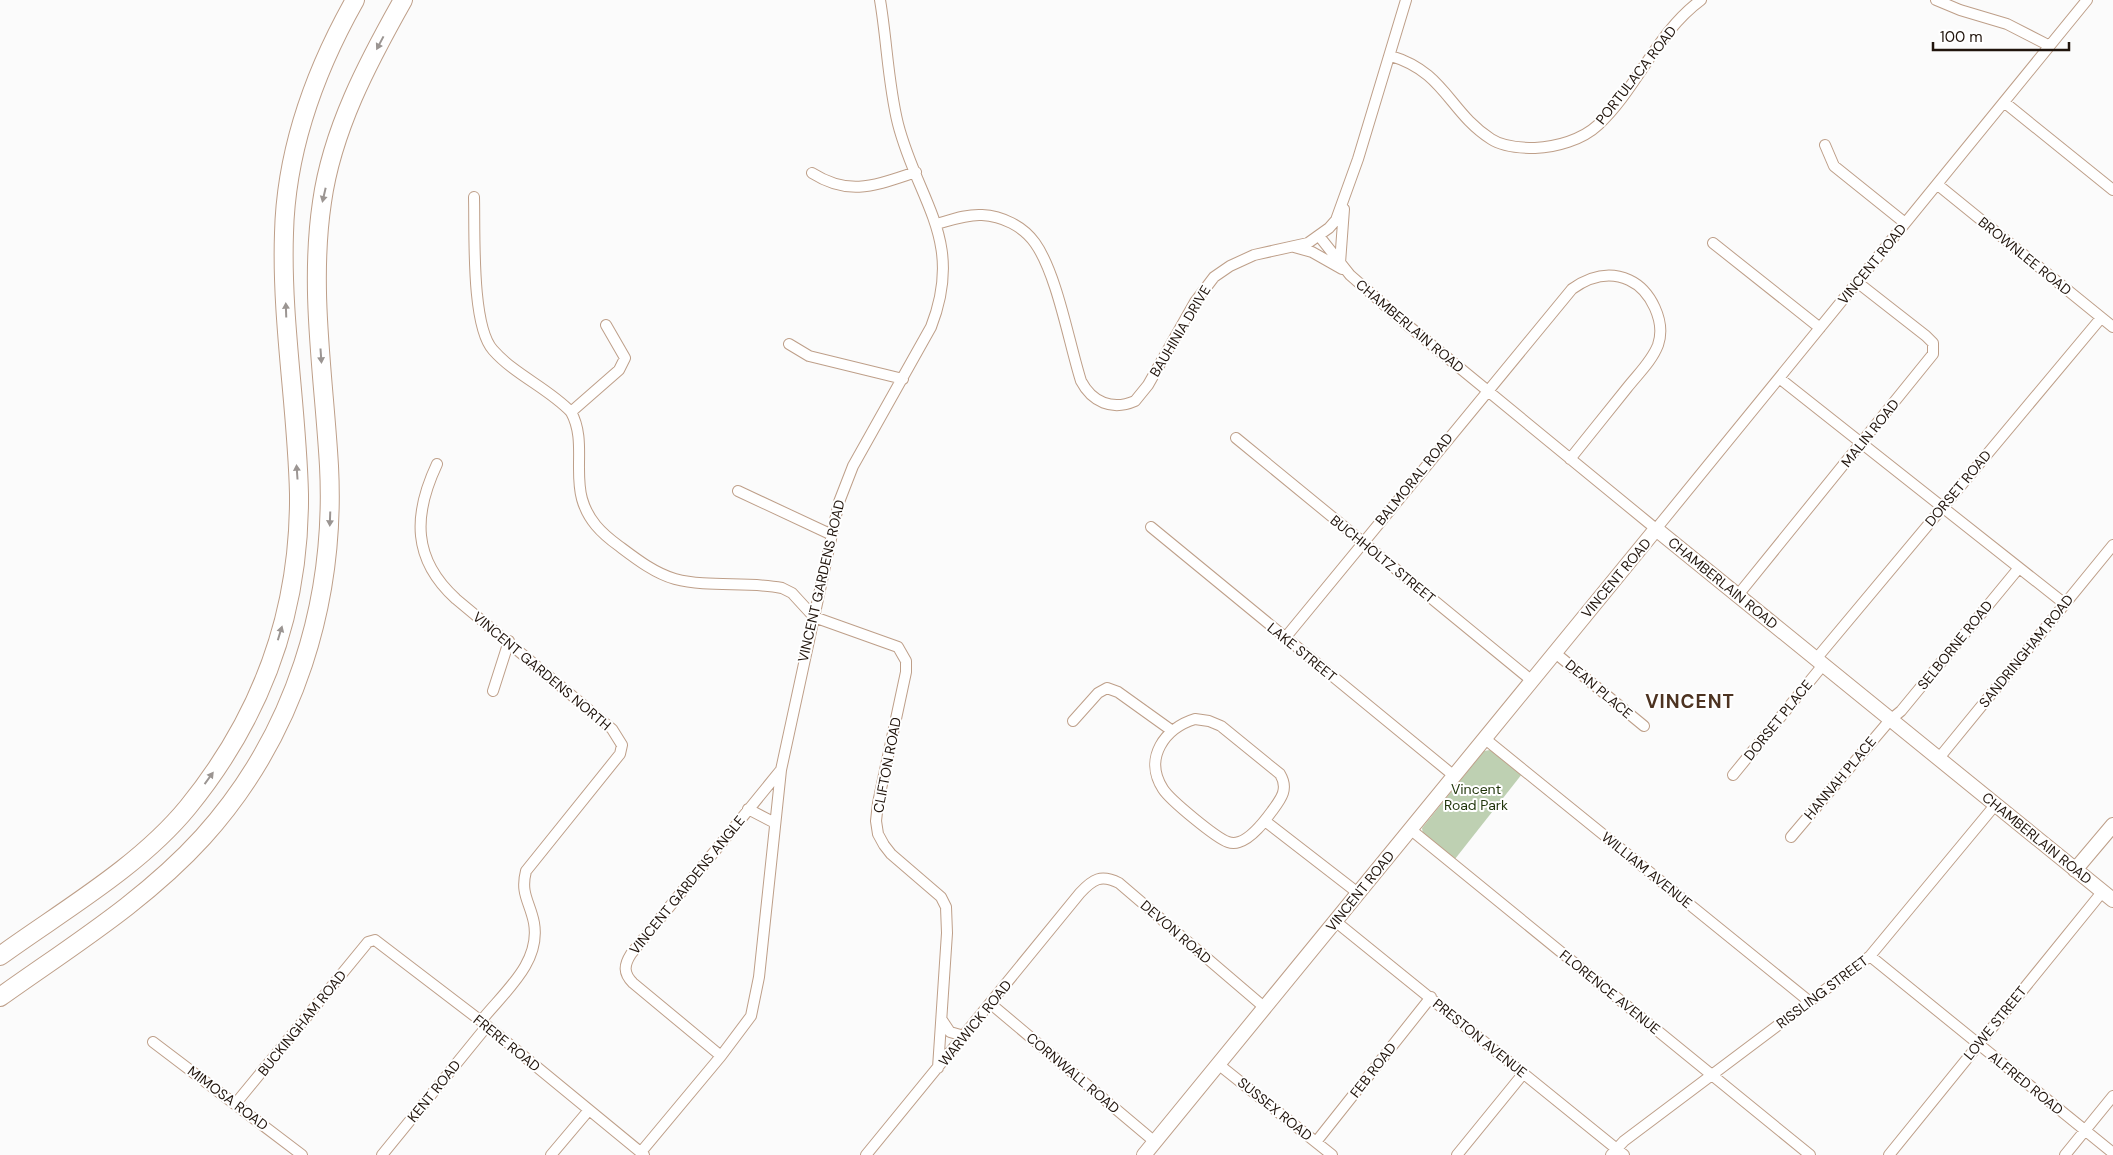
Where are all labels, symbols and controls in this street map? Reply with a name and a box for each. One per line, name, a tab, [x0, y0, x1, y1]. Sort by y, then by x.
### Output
scale bar	[1933, 20, 2069, 52]
street label: PORTULACA ROAD	[1592, 22, 1680, 128]
text: 100 m	[1940, 27, 1983, 47]
one-way arrow	[376, 35, 384, 50]
one-way arrow	[319, 187, 327, 203]
street label: BROWNLEE ROAD	[1975, 213, 2075, 299]
street label: VINCENT ROAD	[1834, 220, 1910, 308]
street label: CHAMBERLAIN ROAD	[1352, 275, 1468, 377]
street label: BAUHINIA DRIVE	[1146, 282, 1214, 380]
one-way arrow	[282, 302, 290, 318]
one-way arrow	[317, 349, 325, 365]
street label: MALIN ROAD	[1837, 395, 1903, 471]
street label: BALMORAL ROAD	[1371, 429, 1457, 529]
street label: DORSET ROAD	[1921, 446, 1995, 530]
one-way arrow	[293, 464, 301, 480]
street label: VINCENT GARDENS ROAD	[794, 498, 848, 664]
one-way arrow	[326, 511, 334, 527]
street label: BUCHHOLTZ STREET	[1327, 511, 1439, 607]
street label: CHAMBERLAIN ROAD	[1664, 533, 1782, 633]
street label: VINCENT ROAD	[1577, 534, 1655, 622]
street label: SANDRINGHAM ROAD	[1975, 591, 2077, 711]
street label: SELBORNE ROAD	[1913, 597, 1997, 693]
street label: VINCENT GARDENS NORTH	[469, 608, 615, 734]
street label: LAKE STREET	[1264, 619, 1340, 686]
one-way arrow	[277, 625, 285, 640]
street label: DEAN PLACE	[1562, 656, 1636, 722]
street label: DORSET PLACE	[1740, 676, 1816, 764]
district label: VINCENT	[1645, 689, 1735, 714]
street label: CLIFTON ROAD	[869, 716, 905, 814]
street label: HANNAH PLACE	[1800, 733, 1880, 823]
one-way arrow	[204, 771, 214, 785]
park label: Vincent Road Park	[1444, 780, 1508, 814]
street label: CHAMBERLAIN ROAD	[1978, 788, 2096, 888]
street label: VINCENT GARDENS ANGLE	[625, 812, 749, 958]
street label: WILLIAM AVENUE	[1598, 828, 1696, 912]
street label: VINCENT ROAD	[1322, 847, 1398, 935]
street label: DEVON ROAD	[1137, 896, 1215, 968]
street label: FLORENCE AVENUE	[1556, 946, 1664, 1038]
street label: RISSLING STREET	[1773, 952, 1872, 1032]
street label: BUCKINGHAM ROAD	[254, 966, 350, 1080]
street label: WARWICK ROAD	[935, 976, 1015, 1070]
street label: LOWE STREET	[1960, 982, 2030, 1064]
street label: PRESTON AVENUE	[1429, 995, 1531, 1081]
street label: FRERE ROAD	[470, 1011, 544, 1075]
street label: CORNWALL ROAD	[1023, 1029, 1123, 1117]
street label: FEB ROAD	[1346, 1039, 1400, 1101]
street label: ALFRED ROAD	[1985, 1047, 2067, 1119]
street label: KENT ROAD	[403, 1056, 465, 1126]
street label: MIMOSA ROAD	[184, 1062, 272, 1134]
street label: SUSSEX ROAD	[1234, 1073, 1316, 1145]

